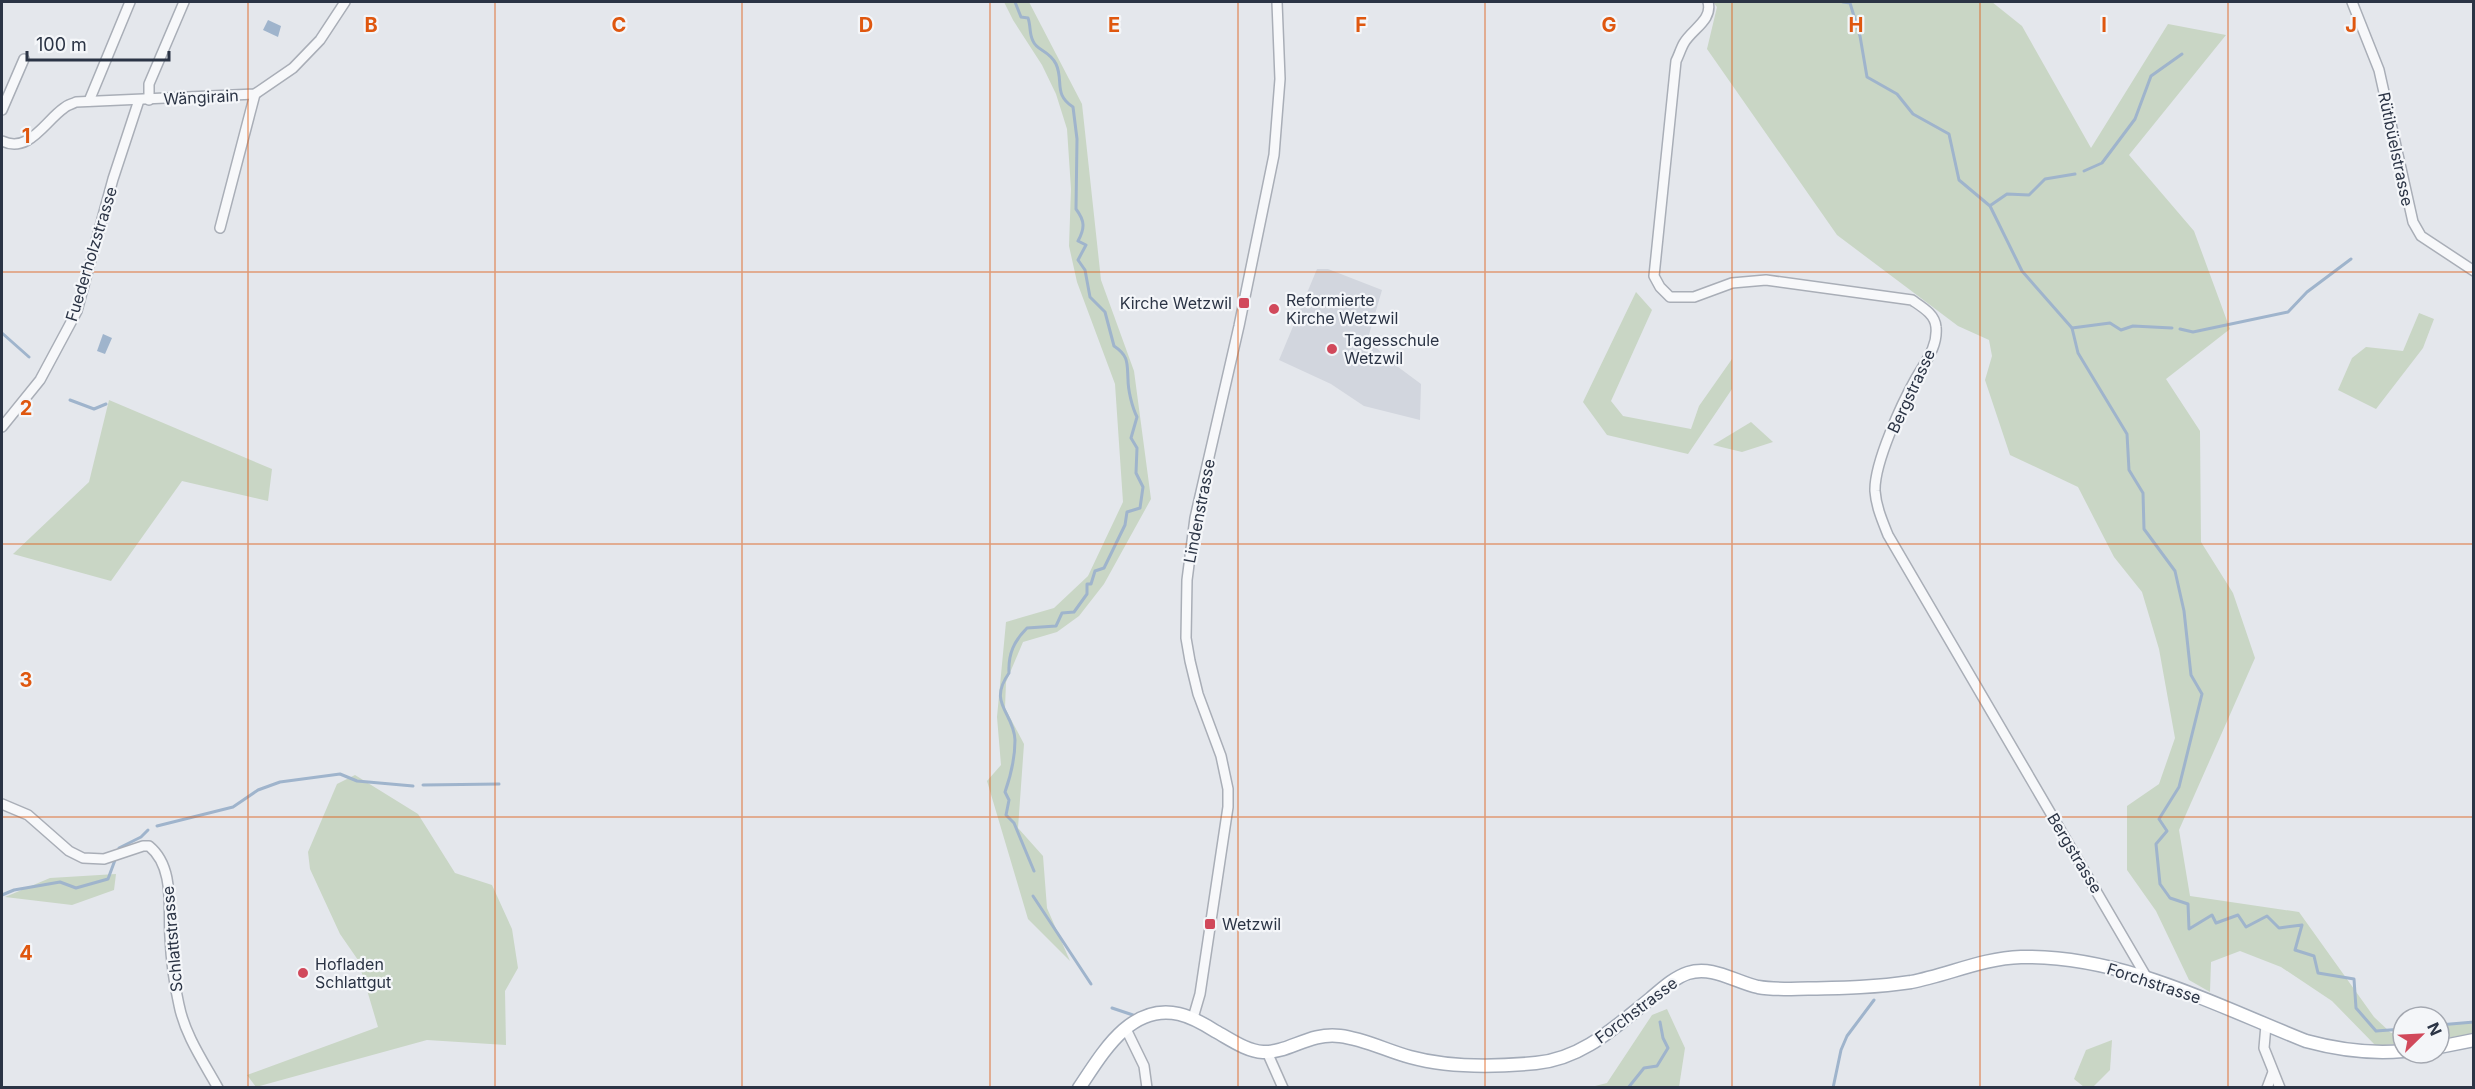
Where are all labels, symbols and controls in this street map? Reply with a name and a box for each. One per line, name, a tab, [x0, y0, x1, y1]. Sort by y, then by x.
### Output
text: B	[364, 13, 378, 37]
text: C	[612, 13, 626, 37]
text: D	[859, 13, 873, 37]
text: E	[1108, 13, 1120, 37]
text: F	[1355, 13, 1367, 37]
text: G	[1601, 13, 1617, 37]
text: H	[1849, 13, 1863, 37]
text: I	[2101, 13, 2107, 37]
text: J	[2345, 13, 2357, 37]
scale bar	[27, 24, 170, 62]
text: 100 m	[36, 34, 87, 55]
street label: Wängirain	[163, 85, 239, 109]
street label: Rütibüelstrasse	[2374, 90, 2418, 208]
text: 1	[22, 124, 30, 148]
street label: Fuederholzstrasse	[61, 184, 121, 324]
place label: Reformierte Kirche Wetzwil	[1286, 290, 1398, 328]
place label: Kirche Wetzwil	[1120, 293, 1232, 313]
marker: Kirche Wetzwil	[1237, 296, 1251, 310]
marker: Reformierte Kirche Wetzwil	[1267, 302, 1281, 316]
place label: Tagesschule Wetzwil	[1344, 330, 1439, 368]
marker: Tagesschule Wetzwil	[1325, 342, 1339, 356]
street label: Bergstrasse	[1883, 346, 1939, 436]
text: 2	[20, 396, 32, 420]
street label: Lindenstrasse	[1179, 457, 1219, 565]
text: 3	[20, 668, 32, 692]
street label: Bergstrasse	[2043, 809, 2107, 897]
street label: Schlattstrasse	[157, 885, 187, 993]
place label: Wetzwil	[1222, 914, 1281, 934]
marker: Wetzwil	[1203, 917, 1217, 931]
text: 4	[19, 941, 33, 965]
place label: Hofladen Schlattgut	[315, 954, 391, 992]
street label: Forchstrasse	[2104, 958, 2204, 1008]
marker: Hofladen Schlattgut	[296, 966, 310, 980]
street label: Forchstrasse	[1591, 973, 1681, 1047]
north arrow	[2391, 1005, 2451, 1065]
text: N	[2423, 1019, 2446, 1039]

